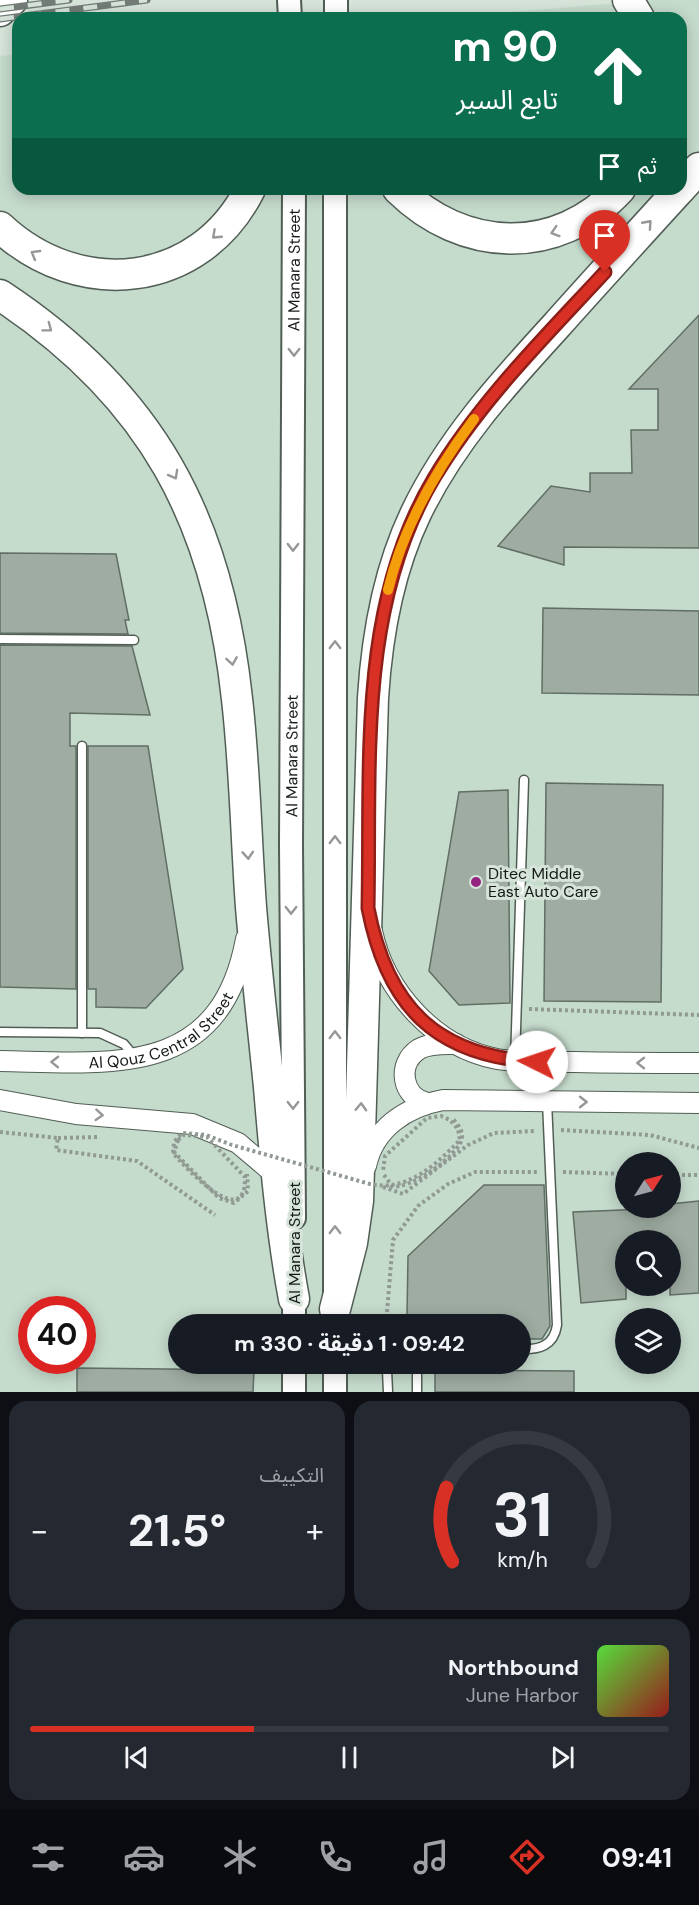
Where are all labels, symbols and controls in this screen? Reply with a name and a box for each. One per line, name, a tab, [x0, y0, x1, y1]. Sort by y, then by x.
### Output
text: 90 m	[452, 19, 558, 74]
icon: ahead	[579, 36, 657, 114]
text: تابع السير	[456, 82, 558, 117]
icon: arrive	[593, 150, 626, 183]
text: ثم	[638, 152, 657, 181]
street label: Al Manara Street	[283, 209, 305, 331]
pin	[579, 210, 630, 272]
icon: arrive	[588, 219, 621, 252]
one-way arrow	[641, 221, 652, 231]
one-way arrow	[550, 225, 560, 237]
one-way arrow	[212, 228, 223, 239]
one-way arrow	[31, 250, 41, 261]
one-way arrow	[41, 321, 52, 332]
one-way arrow	[288, 348, 301, 357]
one-way arrow	[167, 469, 179, 479]
one-way arrow	[287, 543, 299, 552]
one-way arrow	[329, 640, 341, 649]
one-way arrow	[225, 655, 238, 665]
street label: Al Manara Street	[281, 695, 303, 817]
one-way arrow	[329, 835, 341, 844]
one-way arrow	[241, 850, 254, 859]
place label: Ditec Middle East Auto Care	[488, 863, 598, 902]
marker: Ditec Middle East Auto Care	[469, 875, 483, 889]
one-way arrow	[285, 906, 297, 915]
street label: Al Qouz Central Street	[88, 988, 238, 1073]
one-way arrow	[329, 1030, 341, 1039]
position arrow	[505, 1030, 569, 1094]
one-way arrow	[50, 1056, 59, 1068]
one-way arrow	[636, 1057, 645, 1069]
one-way arrow	[578, 1096, 587, 1108]
one-way arrow	[287, 1101, 299, 1110]
one-way arrow	[355, 1102, 368, 1111]
one-way arrow	[95, 1109, 104, 1122]
north arrow	[615, 1152, 681, 1218]
map controls	[615, 1152, 681, 1374]
street label: Al Manara Street	[284, 1182, 305, 1304]
one-way arrow	[329, 1225, 341, 1234]
button: search	[615, 1230, 681, 1296]
speed limit sign: 40	[18, 1296, 96, 1374]
button: layers	[615, 1308, 681, 1374]
text: 09:42 · 1 دقيقة · 330 m	[234, 1329, 465, 1358]
text: التكييف	[260, 1462, 324, 1488]
text: 31	[492, 1474, 552, 1555]
text: 21.5°	[128, 1501, 226, 1560]
text: −	[30, 1509, 48, 1552]
text: +	[306, 1509, 324, 1552]
text: km/h	[497, 1547, 547, 1575]
text: Northbound	[448, 1653, 579, 1682]
text: June Harbor	[466, 1682, 579, 1708]
icon: previous	[120, 1741, 153, 1774]
icon: pause	[333, 1741, 366, 1774]
icon: next	[546, 1741, 579, 1774]
icon: filters	[27, 1836, 69, 1878]
icon: car	[123, 1836, 165, 1878]
icon: climate	[219, 1836, 261, 1878]
icon: phone	[314, 1836, 356, 1878]
icon: music	[410, 1836, 452, 1878]
icon: directions	[506, 1836, 548, 1878]
text: 09:41	[602, 1840, 672, 1875]

